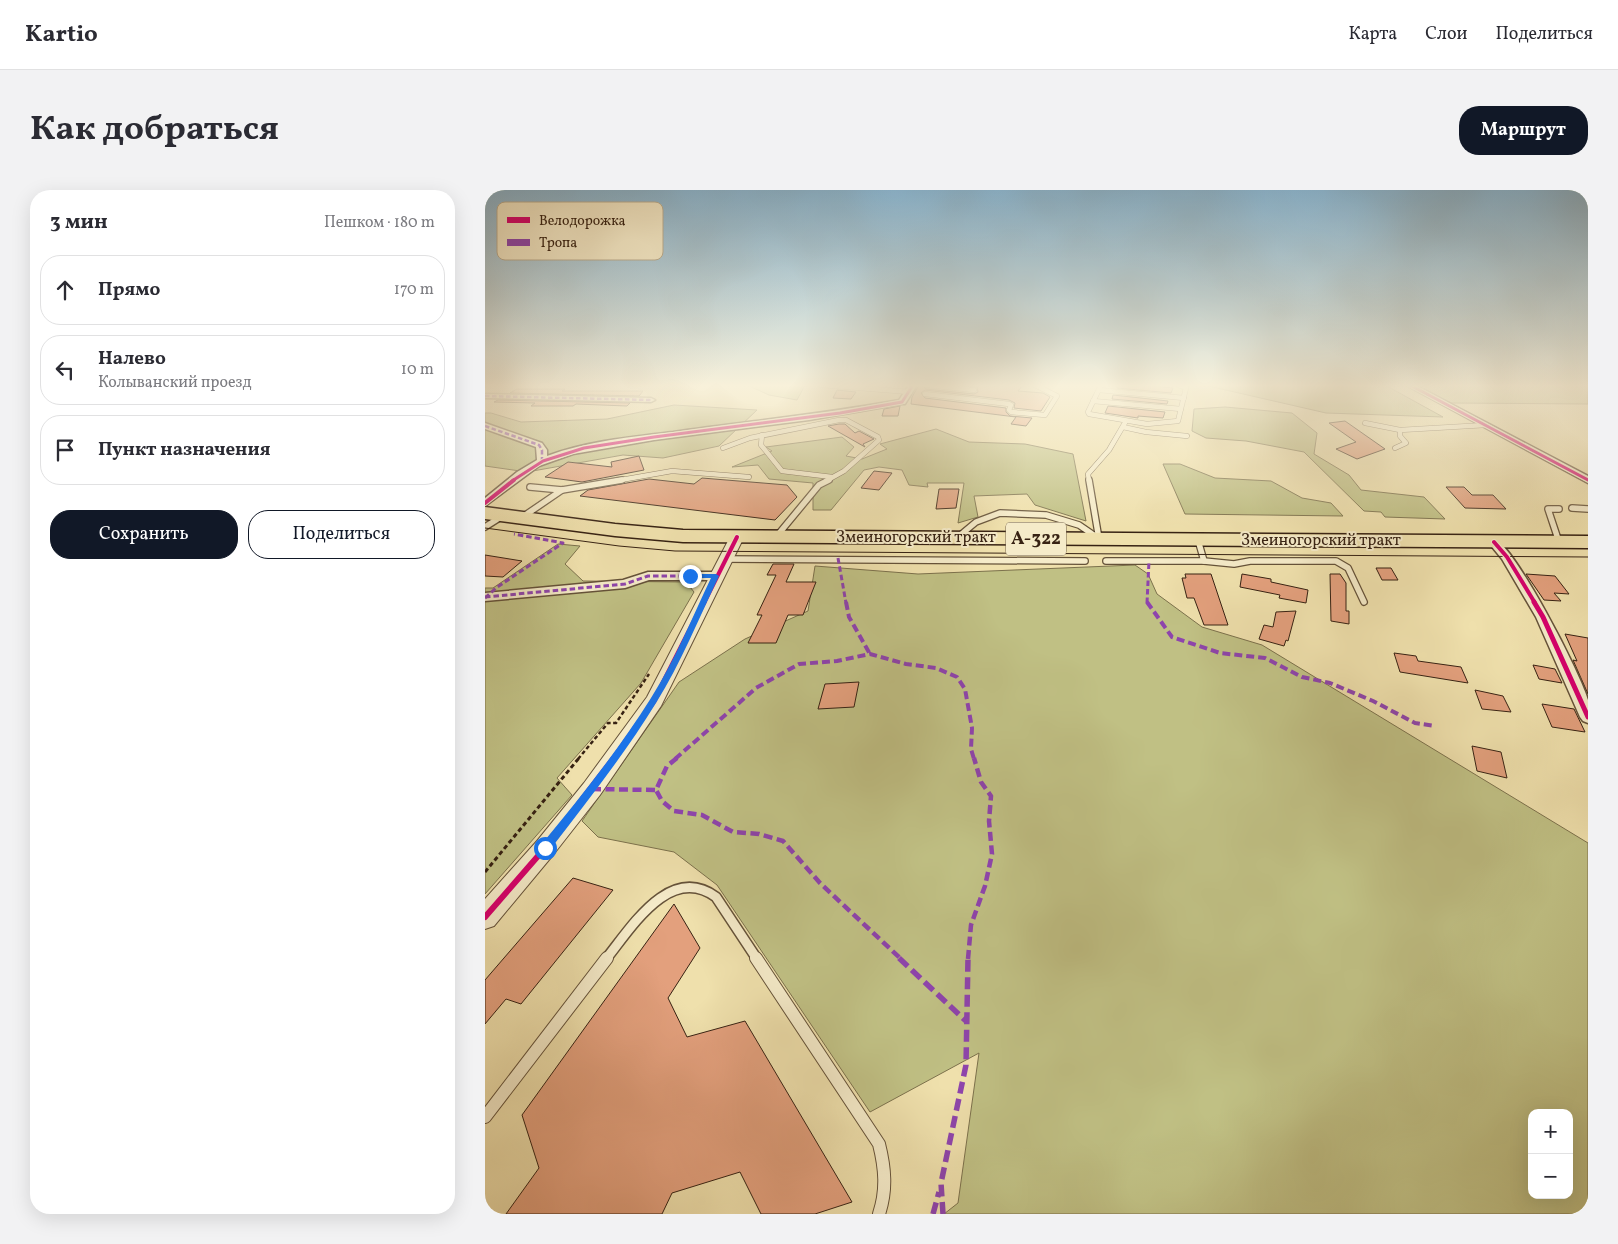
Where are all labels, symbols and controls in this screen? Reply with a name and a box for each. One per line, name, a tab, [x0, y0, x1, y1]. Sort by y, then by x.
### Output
text: Kartio	[25, 18, 98, 52]
text: Карта	[1349, 22, 1397, 47]
text: Слои	[1425, 22, 1467, 47]
text: Поделиться	[1495, 22, 1593, 47]
text: Как добраться	[30, 106, 279, 154]
button: Маршрут	[1459, 106, 1588, 155]
legend	[497, 202, 663, 260]
text: 3 мин	[50, 208, 108, 237]
text: Пешком · 180 m	[324, 212, 435, 234]
text: Велодорожка	[539, 212, 626, 231]
text: Тропа	[539, 234, 577, 253]
icon: ahead	[51, 276, 79, 304]
text: Прямо	[98, 277, 160, 303]
text: 170 m	[394, 279, 434, 301]
text: Налево	[98, 346, 166, 372]
icon: left	[51, 356, 79, 384]
text: 10 m	[401, 359, 434, 381]
text: Колыванский проезд	[98, 372, 252, 394]
icon: arrive	[51, 436, 79, 464]
text: Пункт назначения	[98, 437, 271, 463]
button: Сохранить	[50, 510, 238, 559]
button: Поделиться	[248, 510, 435, 559]
road number: А-322	[1006, 522, 1066, 556]
street label: Змеиногорский тракт	[836, 527, 996, 549]
street label: Змеиногорский тракт	[1241, 530, 1401, 552]
route end	[679, 565, 702, 588]
route start	[534, 837, 557, 860]
map controls	[1528, 1109, 1573, 1199]
button: +	[1528, 1109, 1573, 1154]
button: −	[1528, 1154, 1573, 1199]

